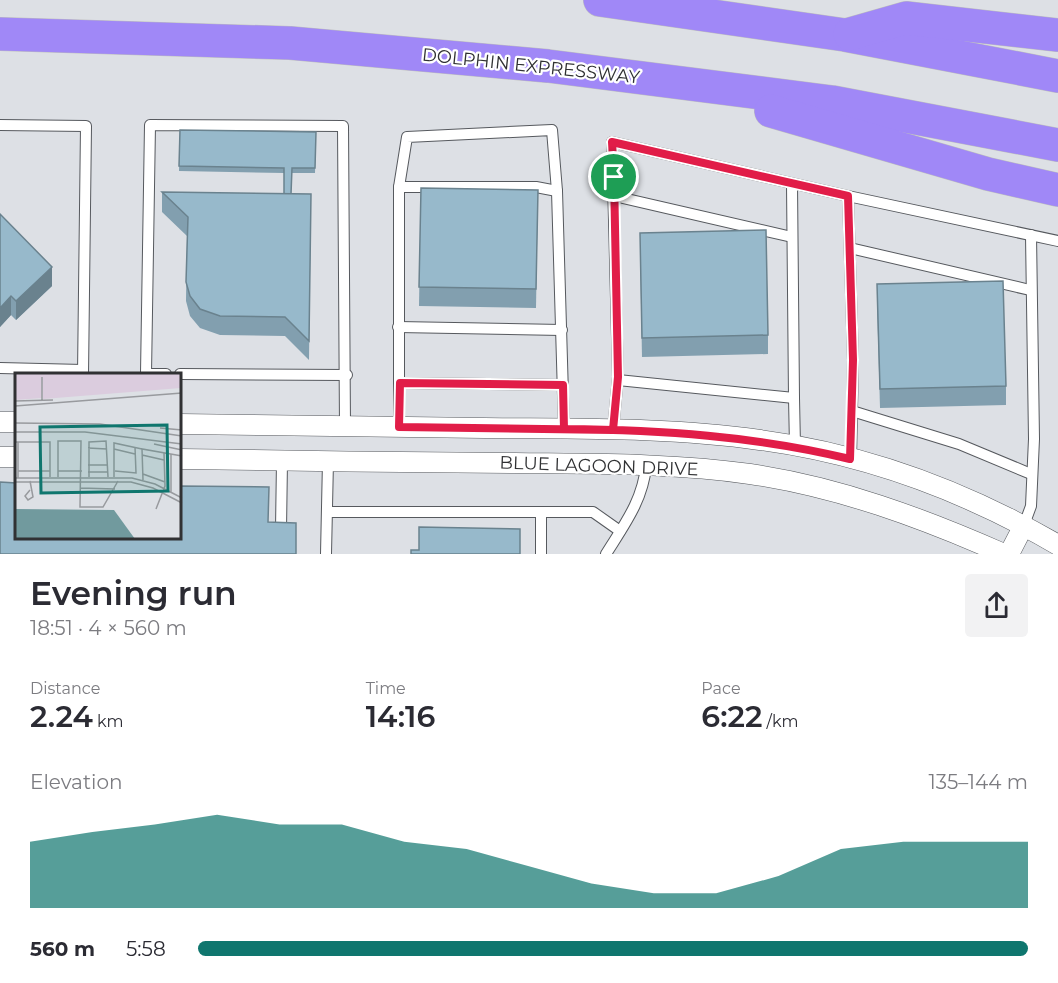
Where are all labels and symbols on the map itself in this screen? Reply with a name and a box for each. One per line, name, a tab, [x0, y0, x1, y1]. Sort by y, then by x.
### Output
street label: DOLPHIN EXPRESSWAY	[421, 44, 642, 88]
pin	[588, 151, 639, 202]
inset map	[15, 373, 182, 539]
street label: BLUE LAGOON DRIVE	[499, 452, 699, 480]

